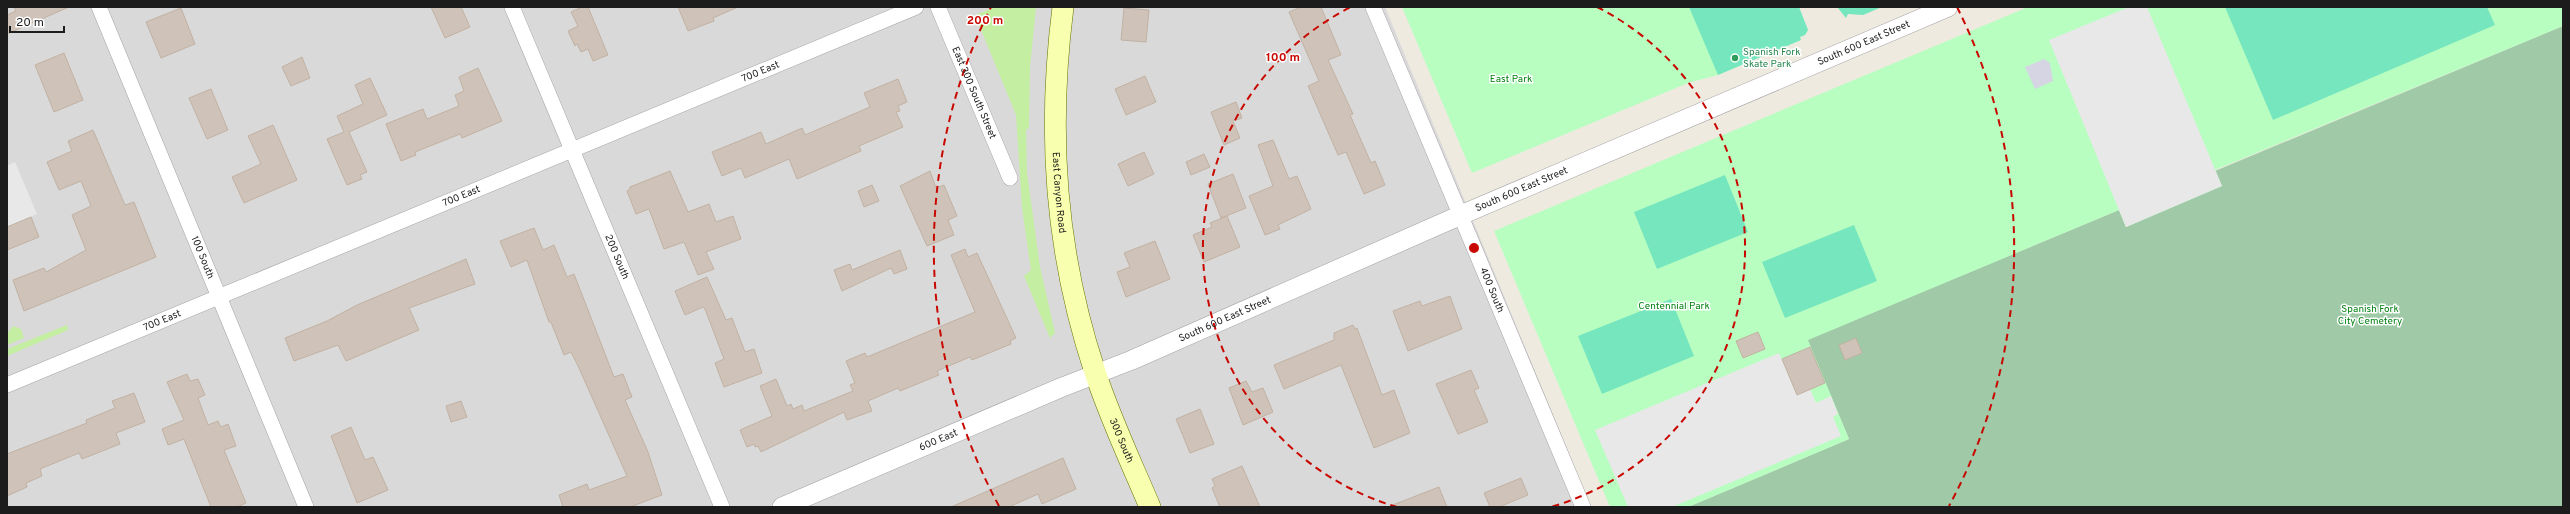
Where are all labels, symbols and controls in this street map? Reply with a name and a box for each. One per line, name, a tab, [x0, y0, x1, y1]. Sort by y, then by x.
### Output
scale bar	[10, 8, 64, 34]
text: 200 m	[967, 13, 1003, 29]
text: 20 m	[16, 15, 44, 31]
street label: South 600 East Street	[1815, 17, 1912, 69]
street label: East 300 South Street	[949, 44, 999, 141]
place label: Spanish Fork Skate Park	[1743, 46, 1801, 71]
text: 100 m	[1266, 50, 1300, 66]
marker: Spanish Fork Skate Park	[1730, 53, 1740, 63]
street label: 700 East	[740, 58, 781, 85]
park label: East Park	[1490, 73, 1532, 86]
street label: East Canyon Road	[1049, 152, 1069, 234]
street label: South 600 East Street	[1473, 164, 1570, 215]
street label: 700 East	[440, 182, 482, 210]
street label: 200 South	[602, 232, 632, 281]
street label: 100 South	[188, 234, 217, 281]
centre of rings	[1467, 241, 1481, 255]
street label: 400 South	[1477, 266, 1507, 315]
street label: South 600 East Street	[1177, 293, 1273, 345]
park label: Centennial Park	[1638, 300, 1710, 313]
park label: Spanish Fork City Cemetery	[2338, 303, 2402, 328]
street label: 700 East	[141, 307, 183, 334]
street label: 300 South	[1106, 416, 1137, 465]
street label: 600 East	[917, 426, 960, 454]

